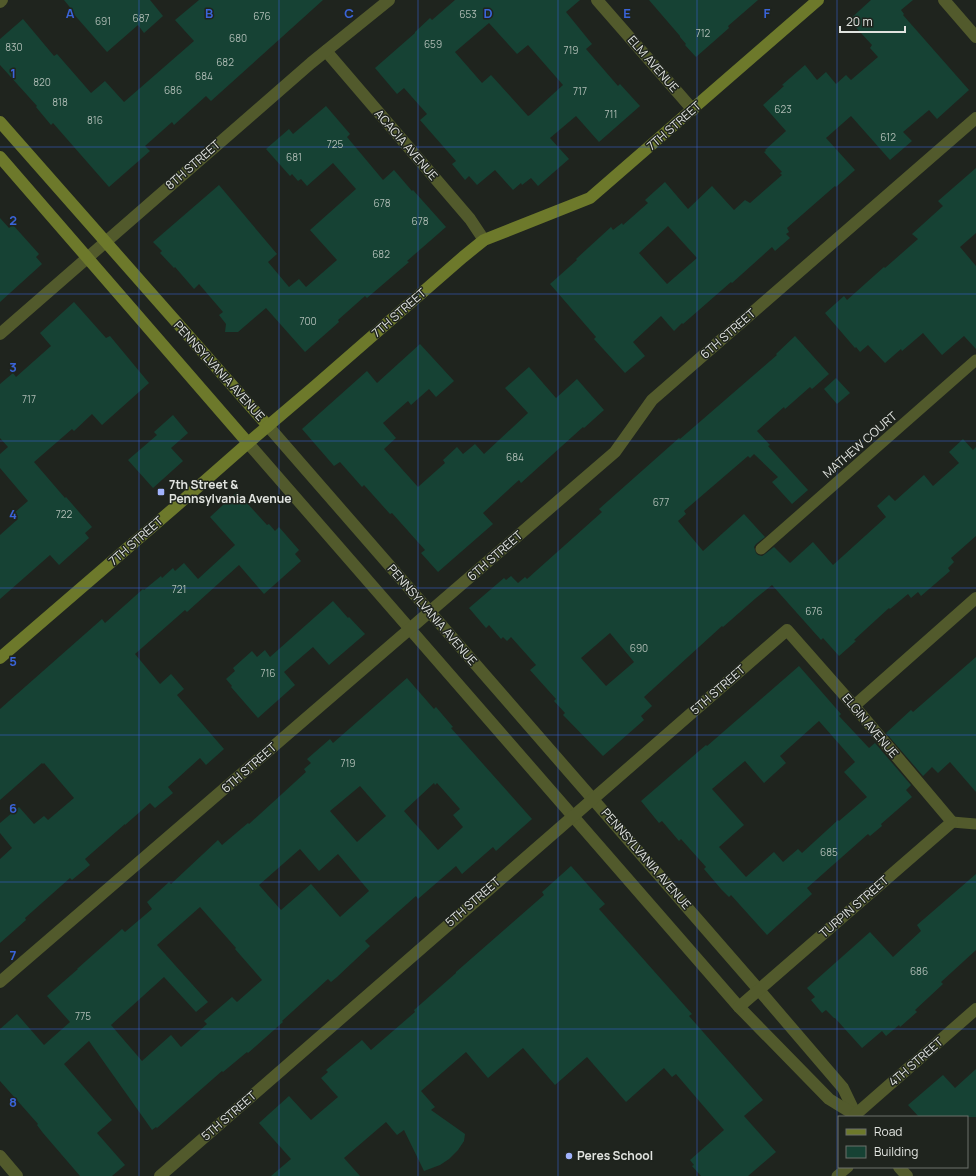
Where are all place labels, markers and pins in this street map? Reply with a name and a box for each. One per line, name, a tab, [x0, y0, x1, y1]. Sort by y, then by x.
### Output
place label: 7th Street & Pennsylvania Avenue	[169, 476, 292, 507]
marker: 7th Street & Pennsylvania Avenue	[156, 487, 166, 497]
place label: Peres School	[577, 1147, 653, 1164]
marker: Peres School	[564, 1151, 574, 1161]

